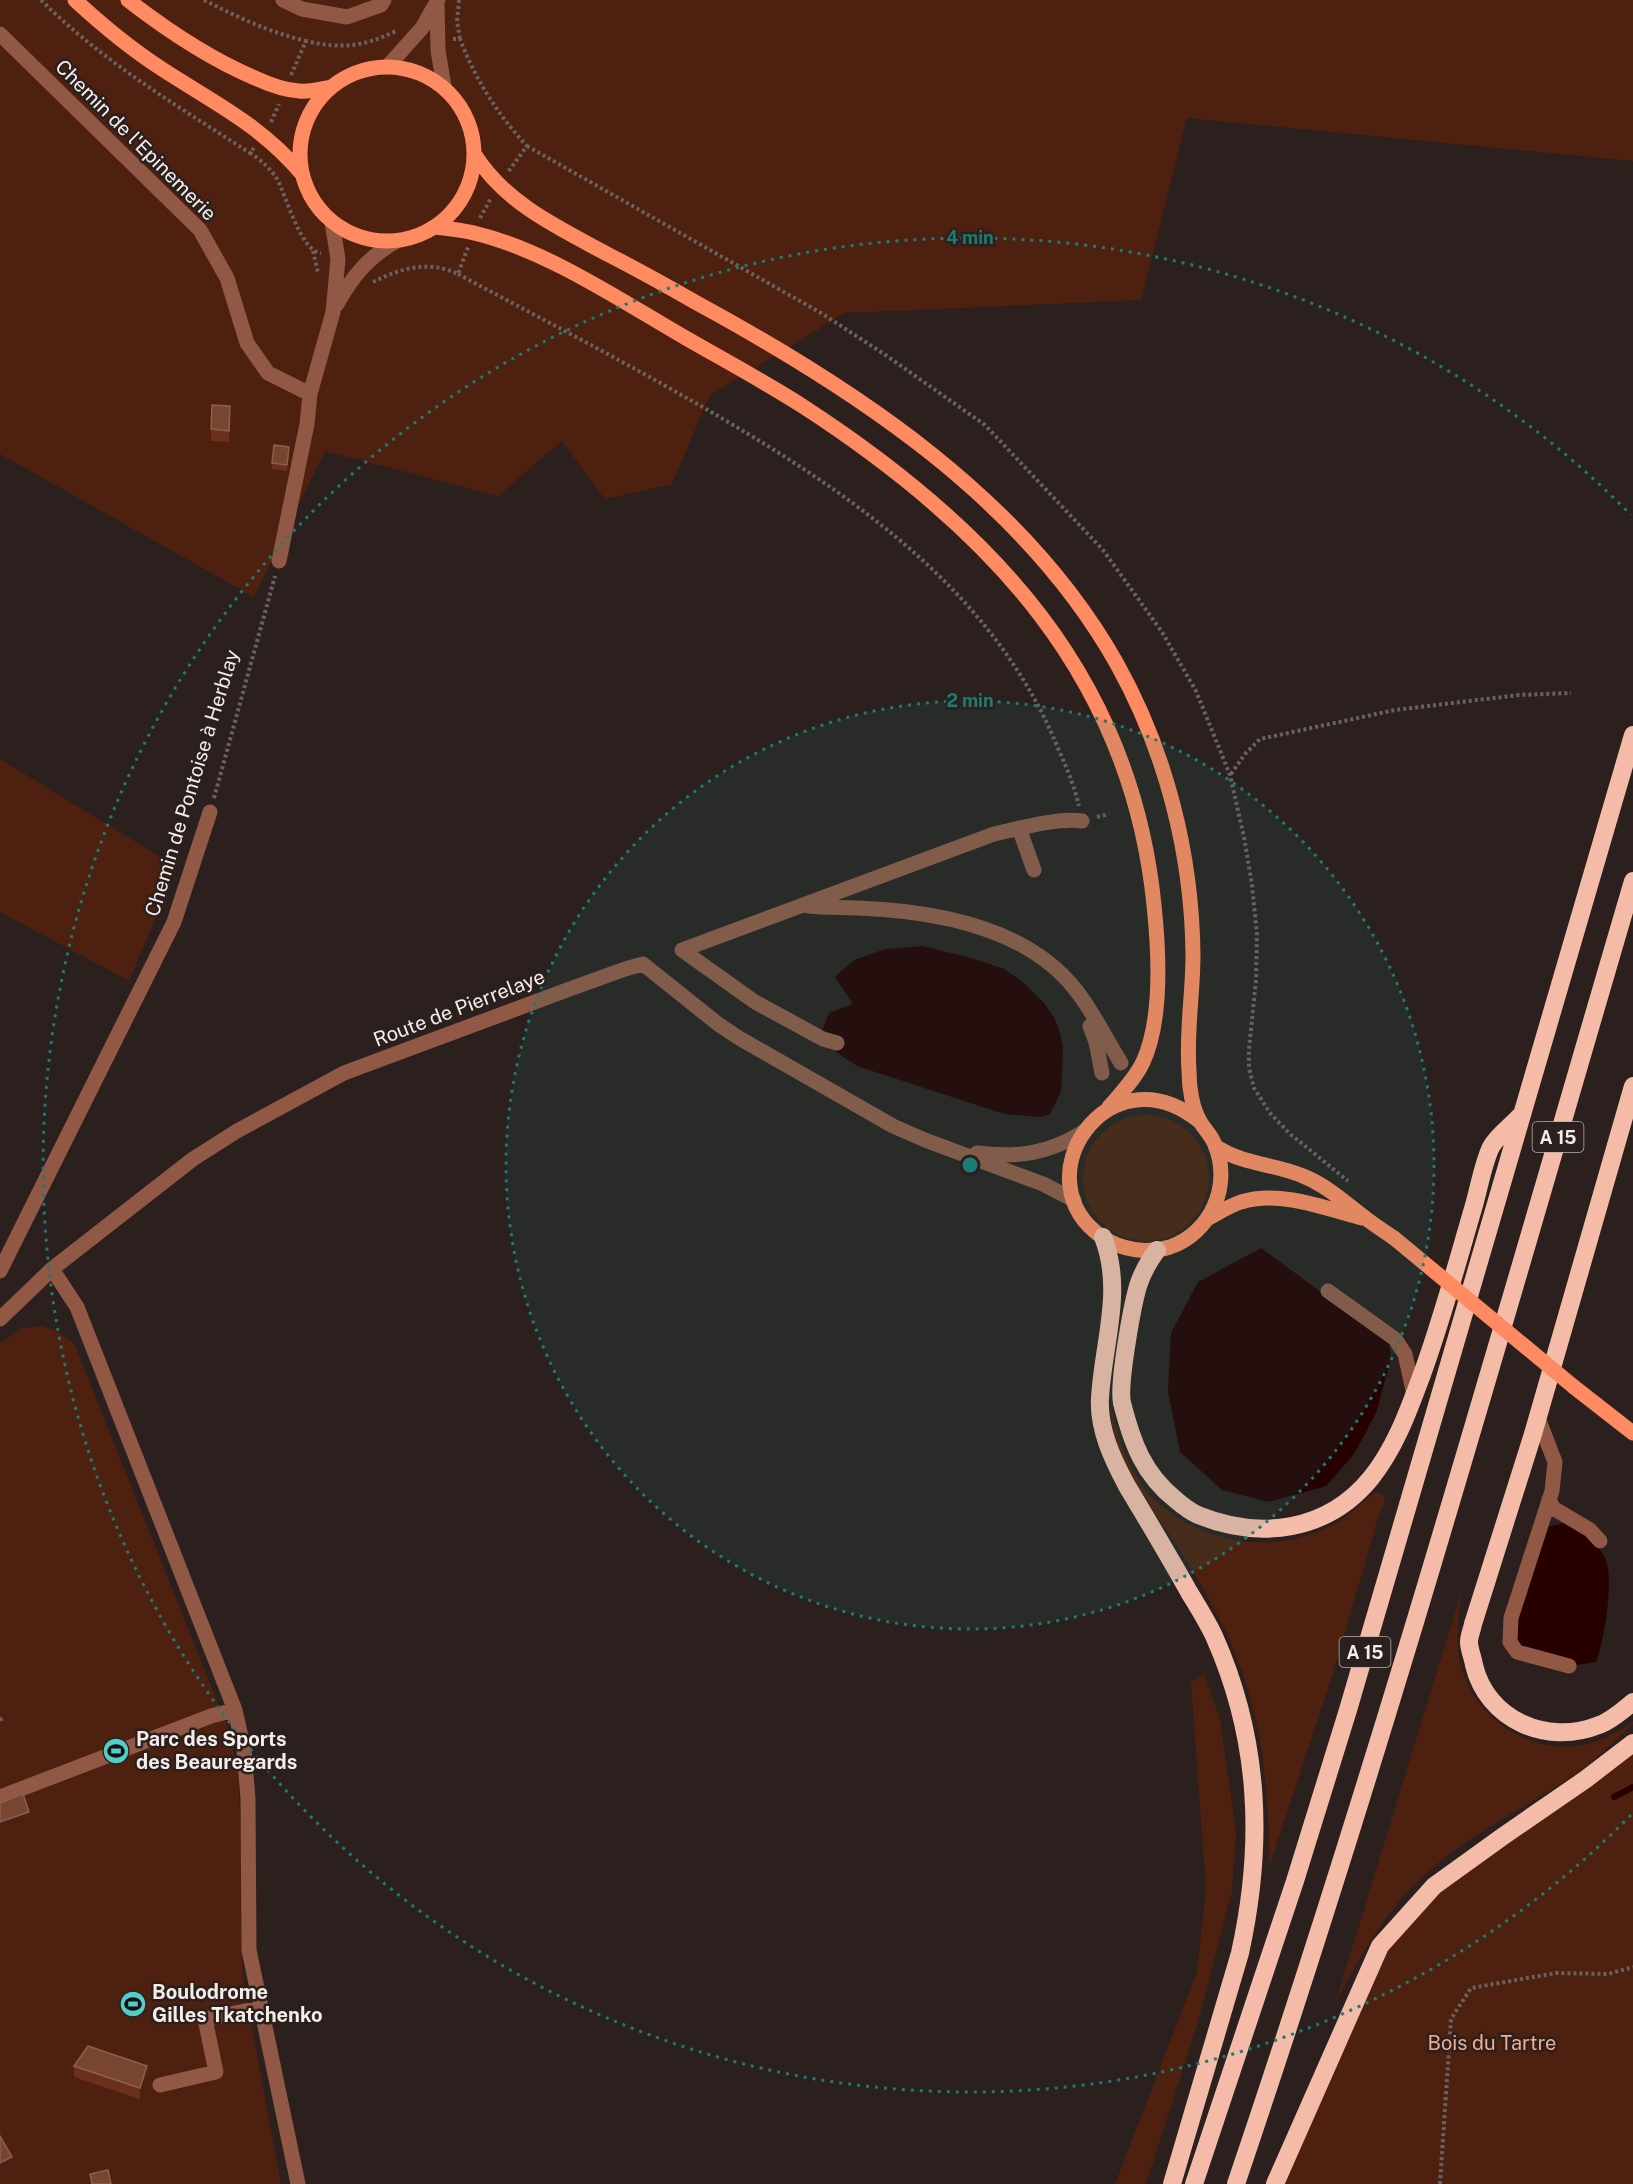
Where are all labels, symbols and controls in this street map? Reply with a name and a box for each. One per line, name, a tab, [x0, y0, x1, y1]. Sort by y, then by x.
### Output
street label: Chemin de l'Epinemerie	[50, 54, 222, 226]
text: 4 min	[946, 227, 994, 248]
street label: Chemin de Pontoise à Herblay	[140, 646, 244, 919]
text: 2 min	[946, 690, 994, 711]
street label: Route de Pierrelaye	[370, 964, 548, 1052]
road number: A 15	[1532, 1122, 1584, 1152]
centre of rings	[960, 1155, 980, 1175]
road number: A 15	[1340, 1637, 1390, 1667]
place label: Parc des Sports des Beauregards	[136, 1727, 297, 1774]
sports icon: Parc des Sports des Beauregards	[101, 1736, 131, 1766]
place label: Boulodrome Gilles Tkatchenko	[152, 1980, 322, 2027]
sports icon: Boulodrome Gilles Tkatchenko	[118, 1989, 148, 2019]
park label: Bois du Tartre	[1428, 2031, 1556, 2055]

